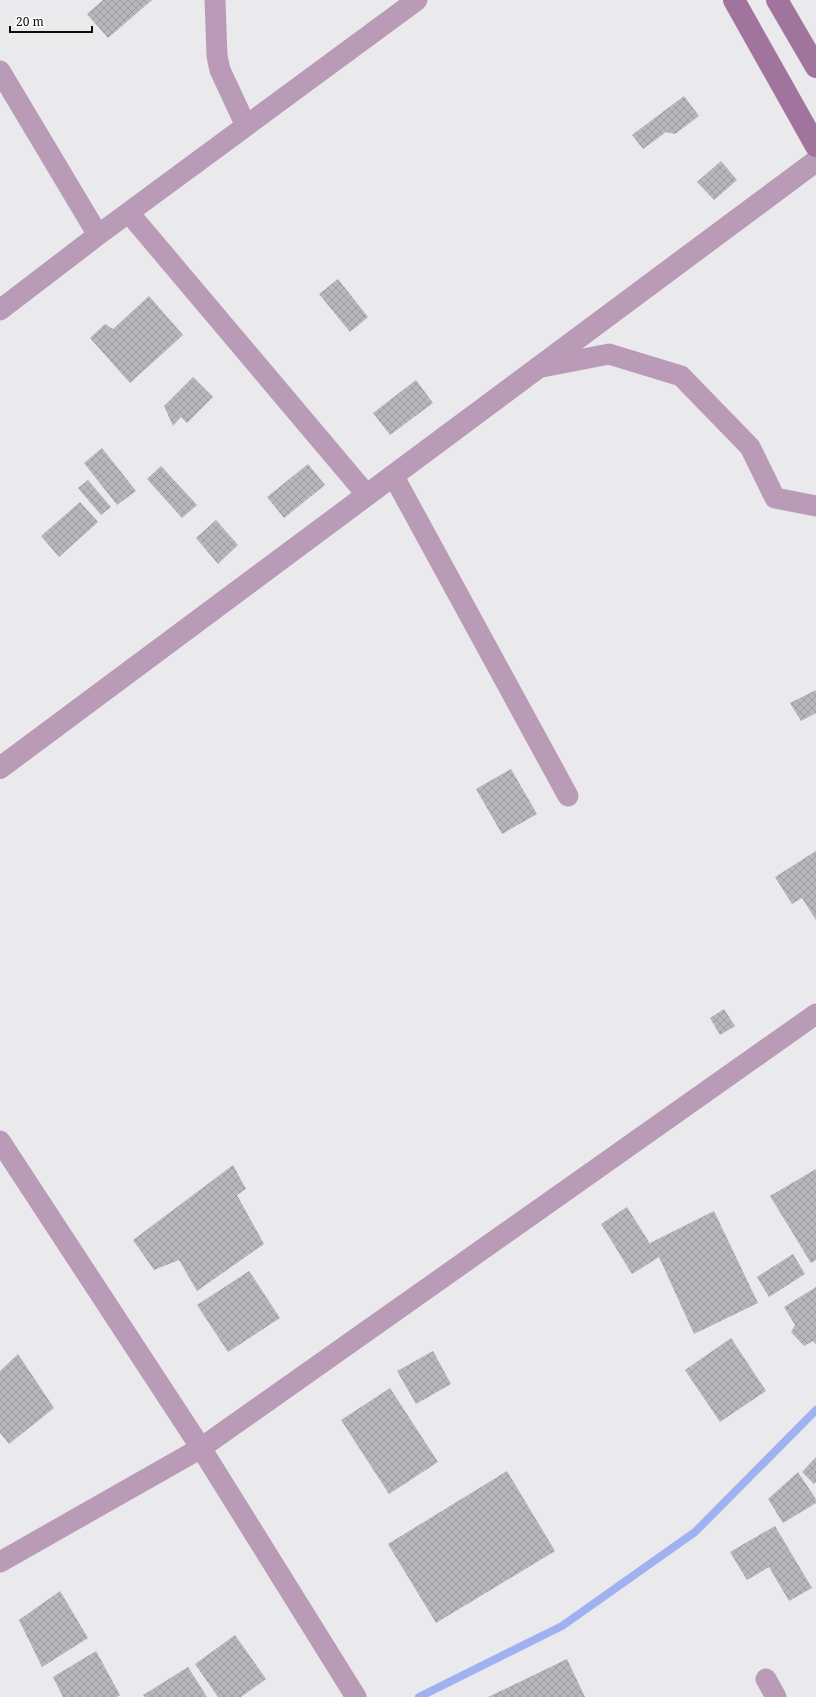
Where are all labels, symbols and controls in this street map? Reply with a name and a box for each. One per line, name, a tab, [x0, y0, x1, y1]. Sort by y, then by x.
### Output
scale bar	[10, 8, 92, 34]
text: 20 m	[16, 13, 44, 30]

